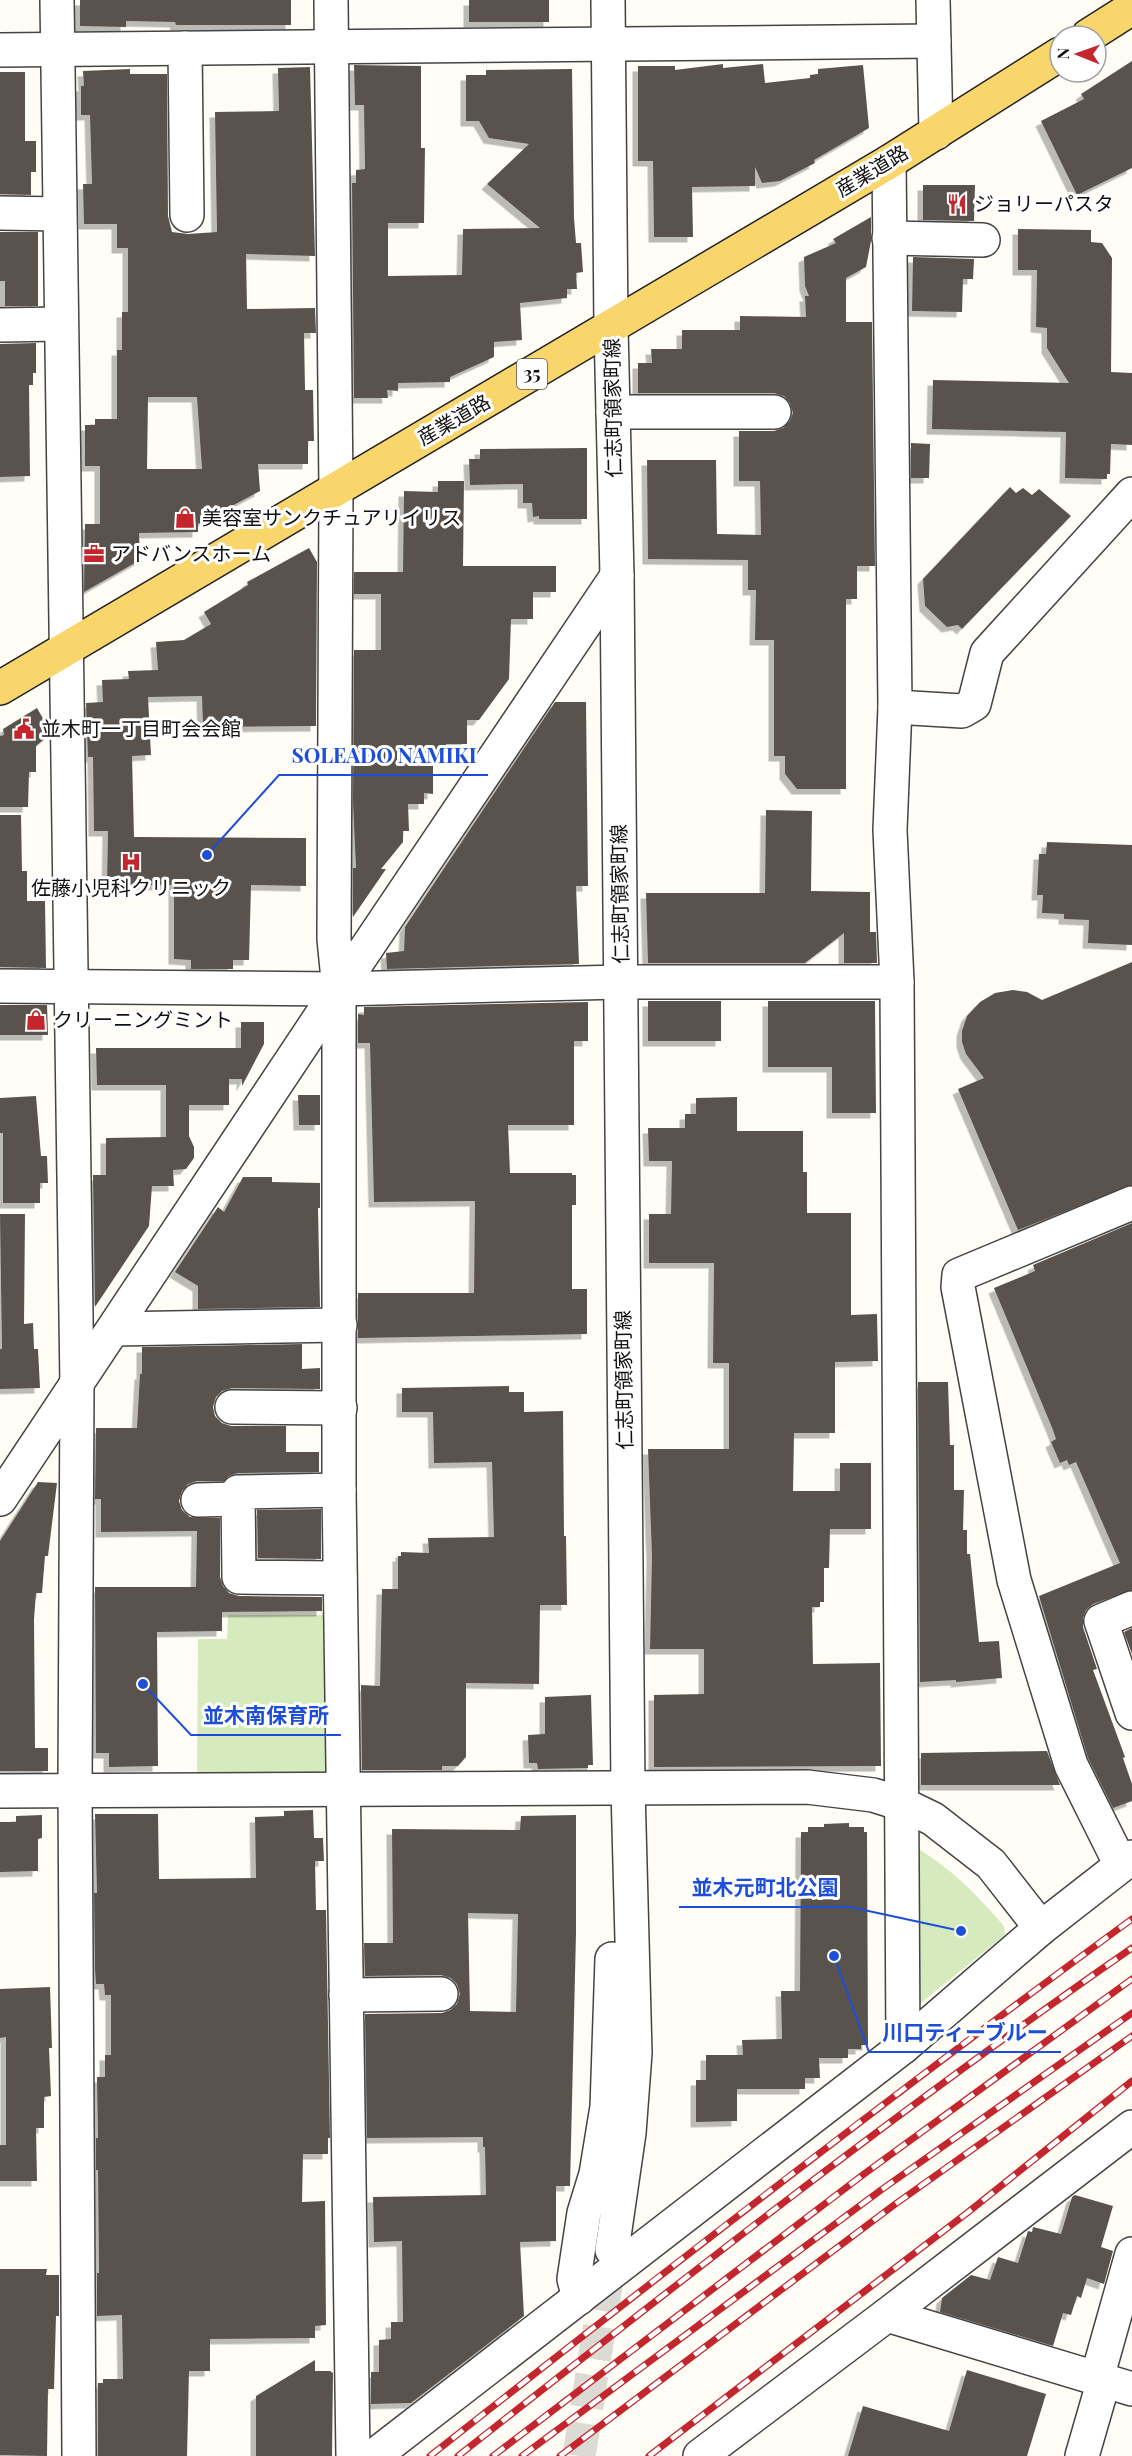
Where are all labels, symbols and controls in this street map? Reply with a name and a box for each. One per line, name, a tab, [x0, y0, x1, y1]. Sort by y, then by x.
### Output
north arrow	[1048, 24, 1108, 84]
text: N	[1052, 47, 1073, 60]
street label: 産業道路	[830, 138, 912, 202]
place label: ジョリーパスタ	[974, 189, 1114, 216]
restaurant icon: ジョリーパスタ	[945, 192, 969, 216]
street label: 仁志町領家町線	[597, 338, 626, 478]
road number: 35	[517, 359, 547, 389]
street label: 産業道路	[412, 387, 495, 450]
place label: 美容室サンクチュアリイリス	[202, 503, 462, 530]
shop icon: 美容室サンクチュアリイリス	[173, 506, 197, 530]
place label: アドバンスホーム	[111, 539, 271, 566]
office icon: アドバンスホーム	[82, 542, 106, 566]
place label: 並木町一丁目町会会館	[41, 714, 241, 741]
public building icon: 並木町一丁目町会会館	[12, 717, 36, 741]
callout: SOLEADO NAMIKI	[279, 736, 488, 775]
text: SOLEADO NAMIKI	[291, 740, 477, 768]
street label: 仁志町領家町線	[604, 824, 633, 964]
hospital icon: 佐藤小児科クリニック	[119, 850, 143, 874]
place label: 佐藤小児科クリニック	[31, 873, 231, 900]
place label: クリーニングミント	[53, 1005, 233, 1032]
shop icon: クリーニングミント	[24, 1008, 48, 1032]
street label: 仁志町領家町線	[608, 1310, 637, 1450]
callout: 並木南保育所	[191, 1696, 341, 1735]
text: 並木南保育所	[203, 1700, 329, 1728]
callout: 並木元町北公園	[679, 1868, 850, 1907]
text: 並木元町北公園	[692, 1872, 839, 1900]
callout: 川口ティーブルー	[869, 2013, 1061, 2052]
text: 川口ティーブルー	[882, 2017, 1048, 2045]

